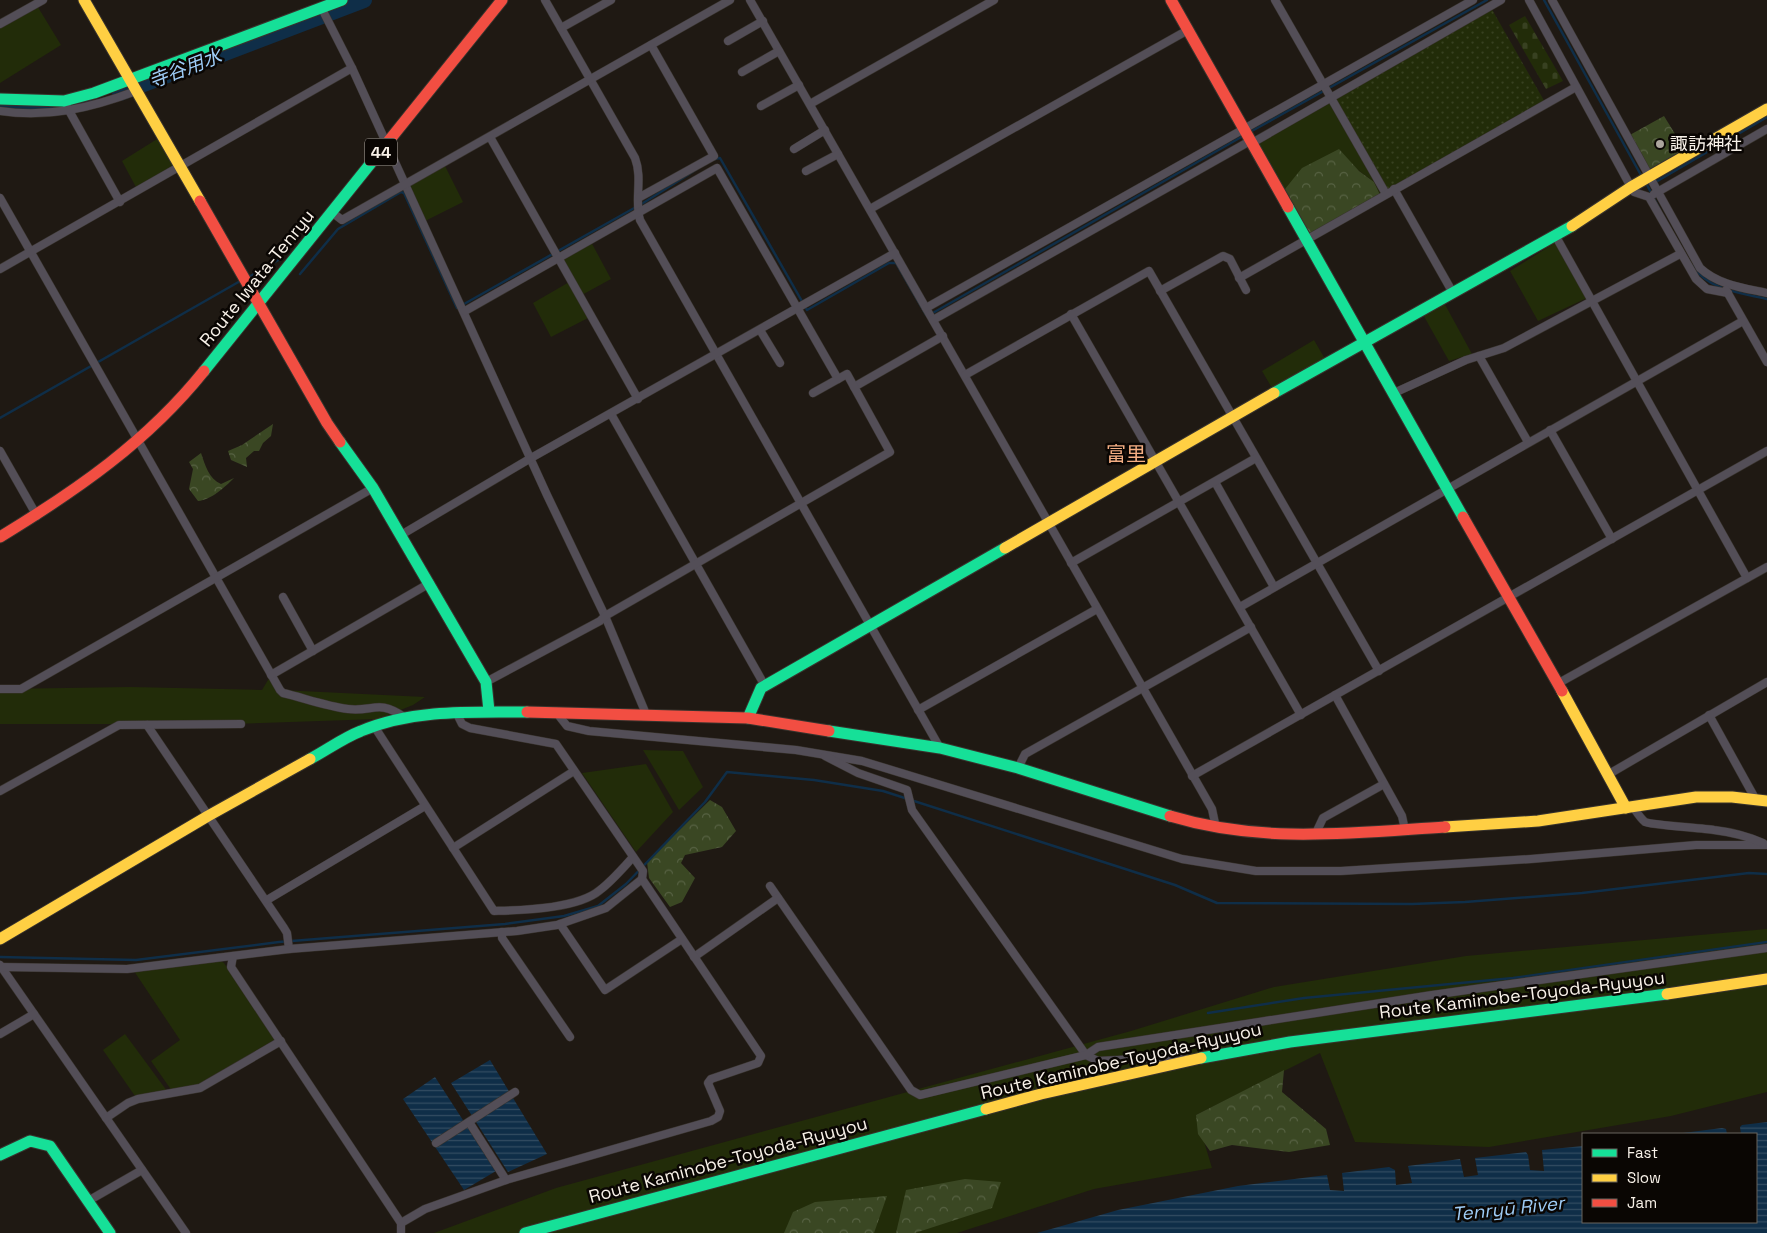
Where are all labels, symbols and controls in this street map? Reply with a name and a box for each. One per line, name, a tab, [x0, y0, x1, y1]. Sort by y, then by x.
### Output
water label: 寺谷用水	[145, 42, 227, 94]
place label: 諏訪神社	[1670, 132, 1742, 155]
road number: 44	[365, 138, 397, 166]
marker: 諏訪神社	[1654, 138, 1666, 150]
street label: Route Iwata-Tenryu	[194, 205, 319, 351]
district label: 富里	[1106, 441, 1146, 467]
street label: Route Kaminobe-Toyoda-Ryuyou	[1378, 966, 1666, 1023]
street label: Route Kaminobe-Toyoda-Ryuyou	[978, 1017, 1264, 1104]
street label: Route Kaminobe-Toyoda-Ryuyou	[586, 1111, 870, 1208]
legend	[1582, 1133, 1757, 1223]
text: Fast	[1627, 1143, 1658, 1162]
text: Slow	[1627, 1168, 1661, 1187]
water label: Tenryū River	[1451, 1190, 1567, 1227]
text: Jam	[1627, 1193, 1657, 1212]

